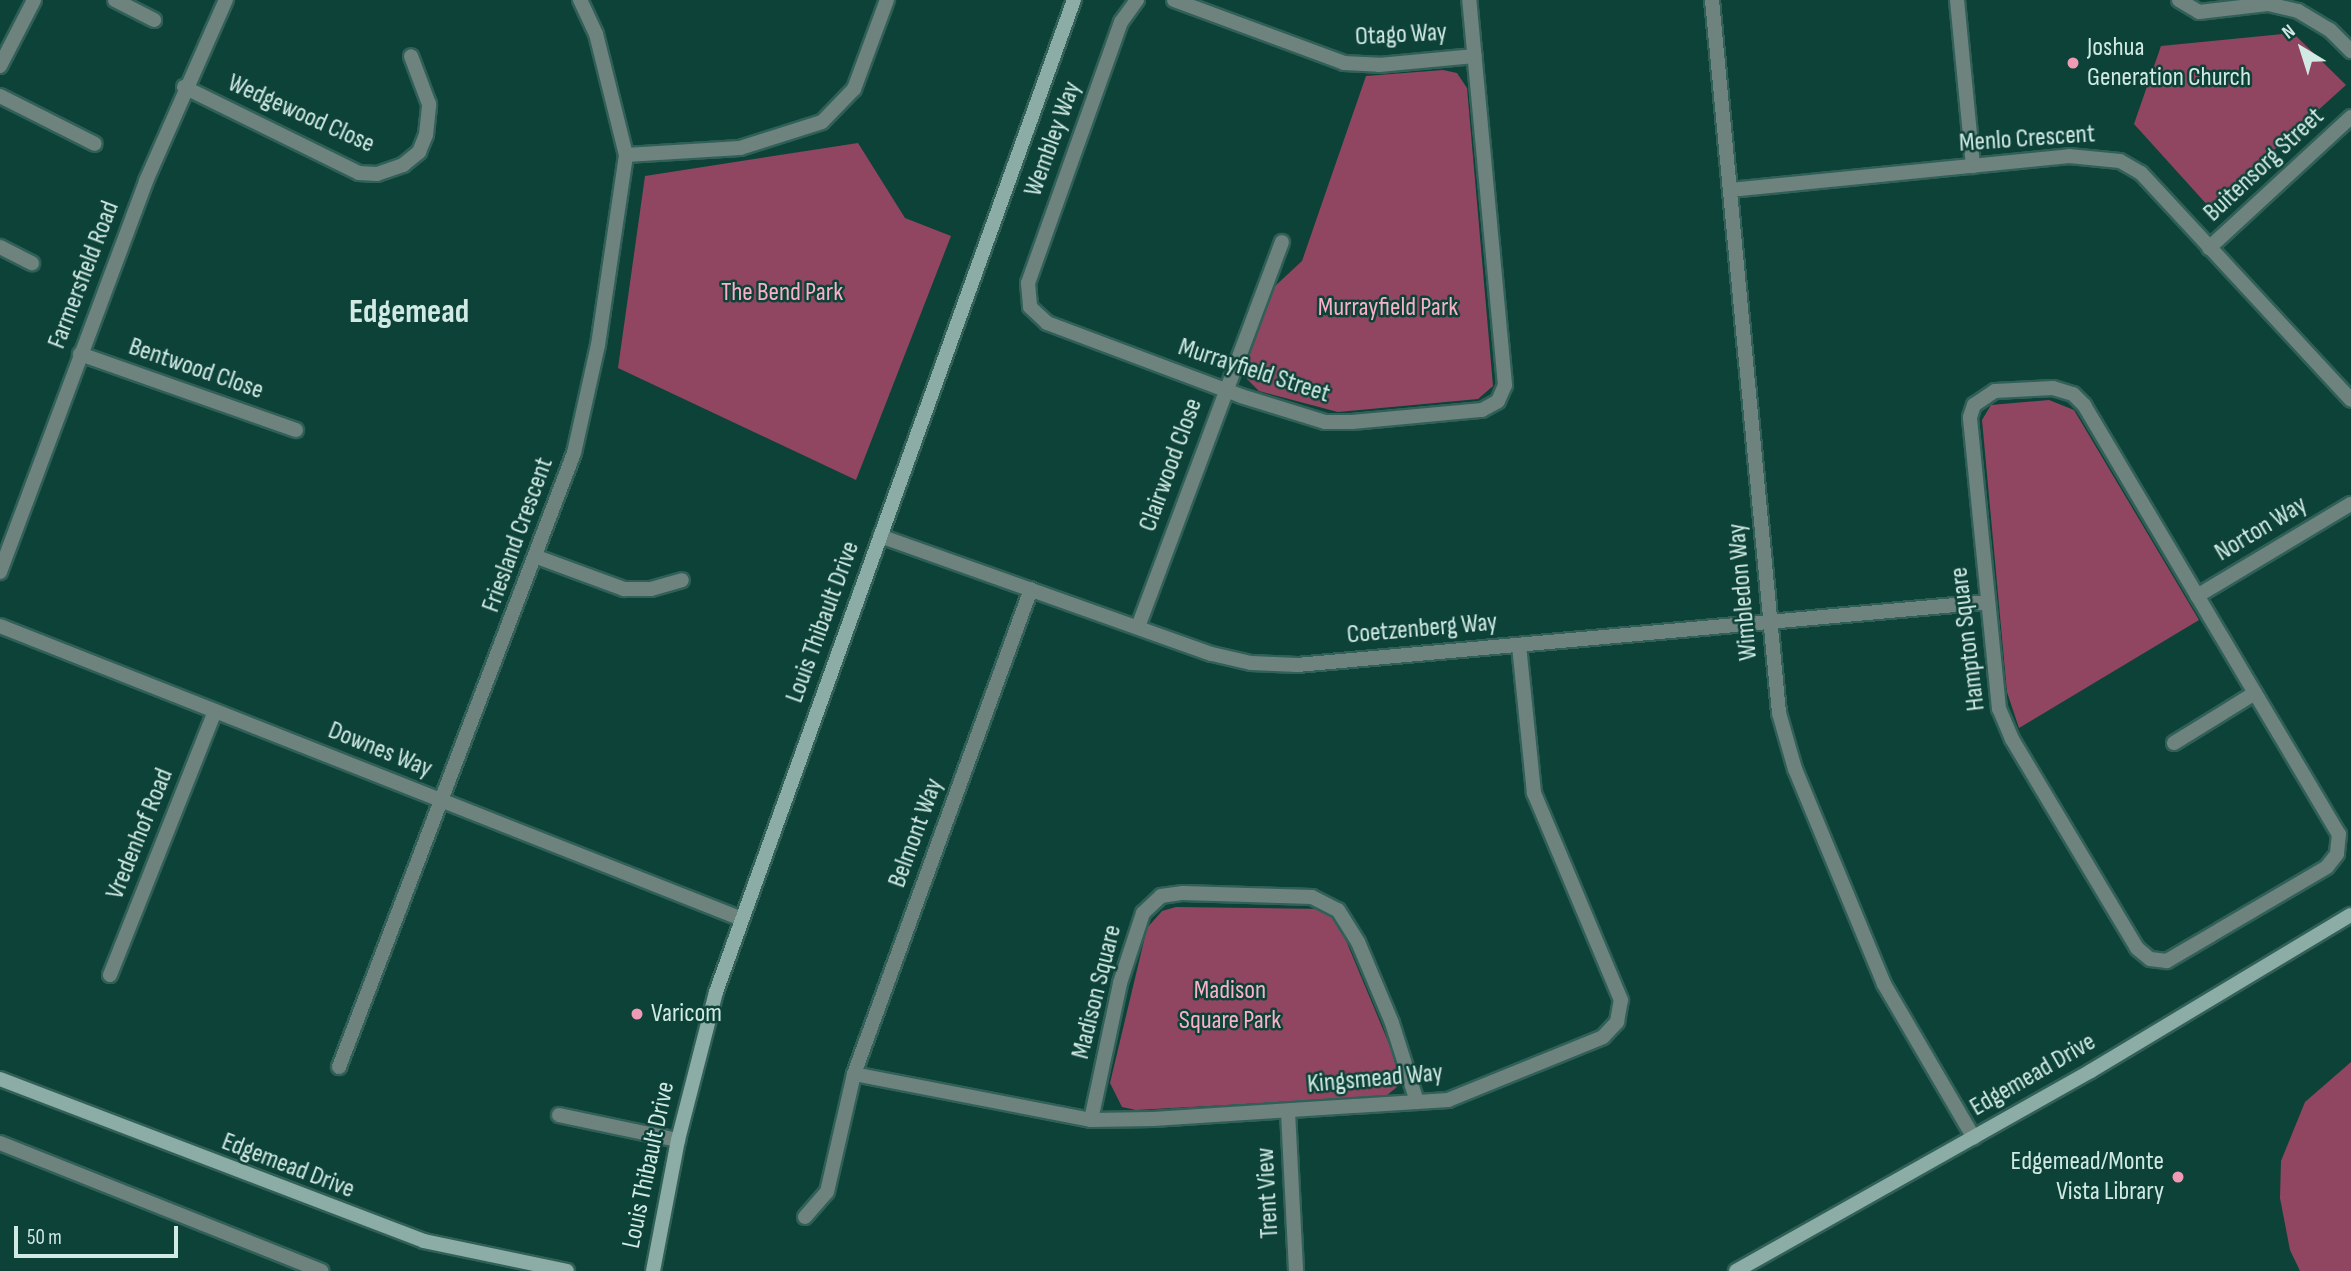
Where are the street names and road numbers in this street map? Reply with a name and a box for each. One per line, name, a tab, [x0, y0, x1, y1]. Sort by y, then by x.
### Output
street label: Otago Way	[1354, 17, 1448, 53]
street label: Wedgewood Close	[223, 68, 379, 160]
street label: Wembley Way	[1018, 77, 1088, 201]
street label: Buitensorg Street	[2197, 101, 2331, 229]
street label: Menlo Crescent	[1958, 119, 2096, 159]
street label: Farmersfield Road	[42, 197, 126, 353]
street label: Bentwood Close	[125, 331, 267, 407]
street label: Murrayfield Street	[1174, 332, 1334, 410]
street label: Clairwood Close	[1133, 394, 1209, 536]
street label: Friesland Crescent	[476, 453, 560, 617]
street label: Norton Way	[2209, 489, 2313, 569]
street label: Wimbledon Way	[1721, 522, 1765, 662]
street label: Louis Thibault Drive	[779, 537, 867, 707]
street label: Hampton Square	[1944, 565, 1992, 713]
street label: Coetzenberg Way	[1346, 607, 1498, 651]
street label: Downes Way	[324, 715, 436, 785]
street label: Vredenhof Road	[100, 764, 180, 904]
street label: Belmont Way	[882, 774, 950, 892]
street label: Madison Square	[1065, 922, 1129, 1062]
street label: Edgemead Drive	[1965, 1027, 2101, 1123]
street label: Kingsmead Way	[1306, 1058, 1444, 1100]
street label: Louis Thibault Drive	[616, 1079, 682, 1251]
street label: Edgemead Drive	[217, 1126, 359, 1206]
street label: Trent View	[1250, 1147, 1286, 1239]

